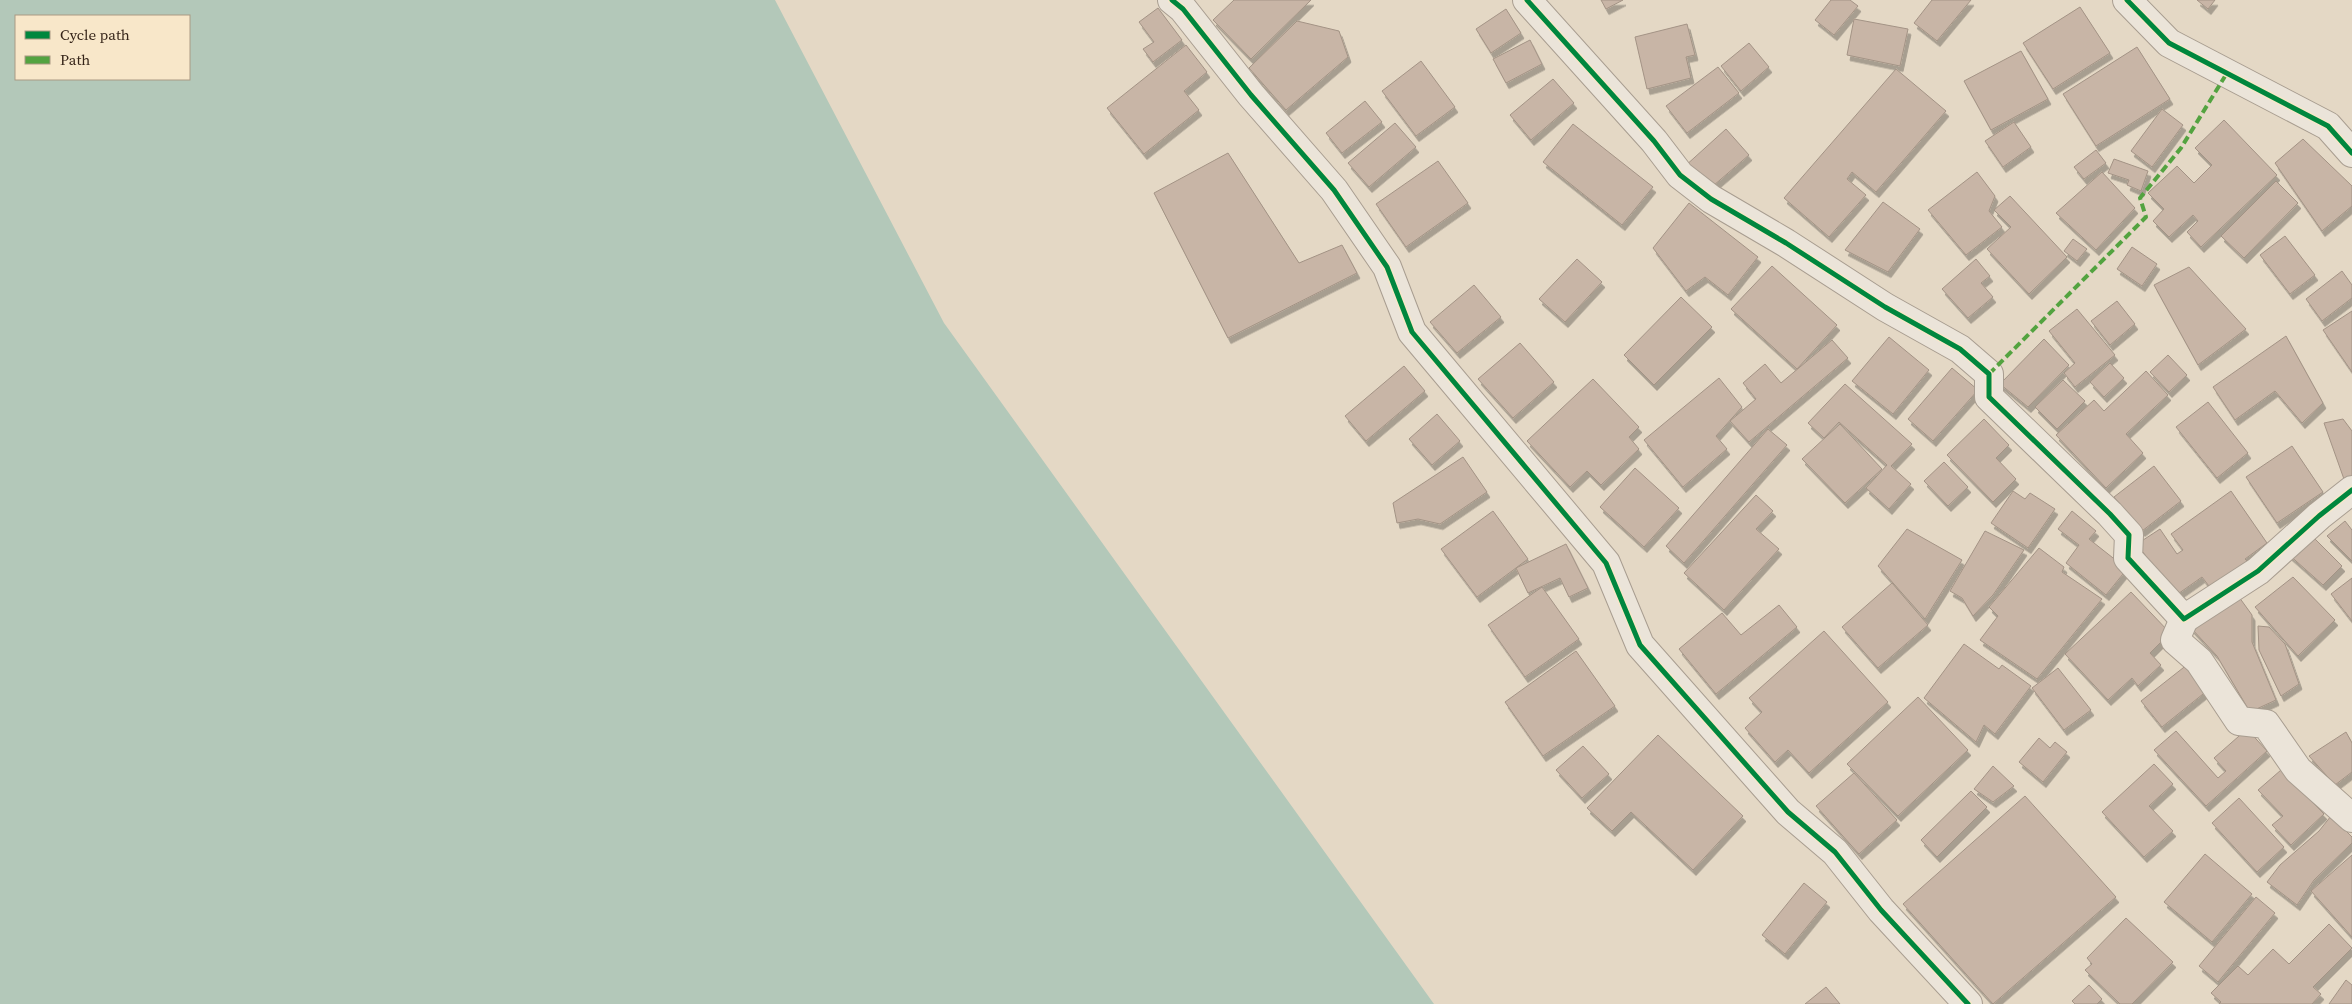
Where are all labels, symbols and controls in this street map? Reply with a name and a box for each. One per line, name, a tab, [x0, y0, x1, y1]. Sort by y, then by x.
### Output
legend	[15, 15, 190, 80]
text: Cycle path	[60, 24, 130, 45]
text: Path	[60, 49, 90, 70]

